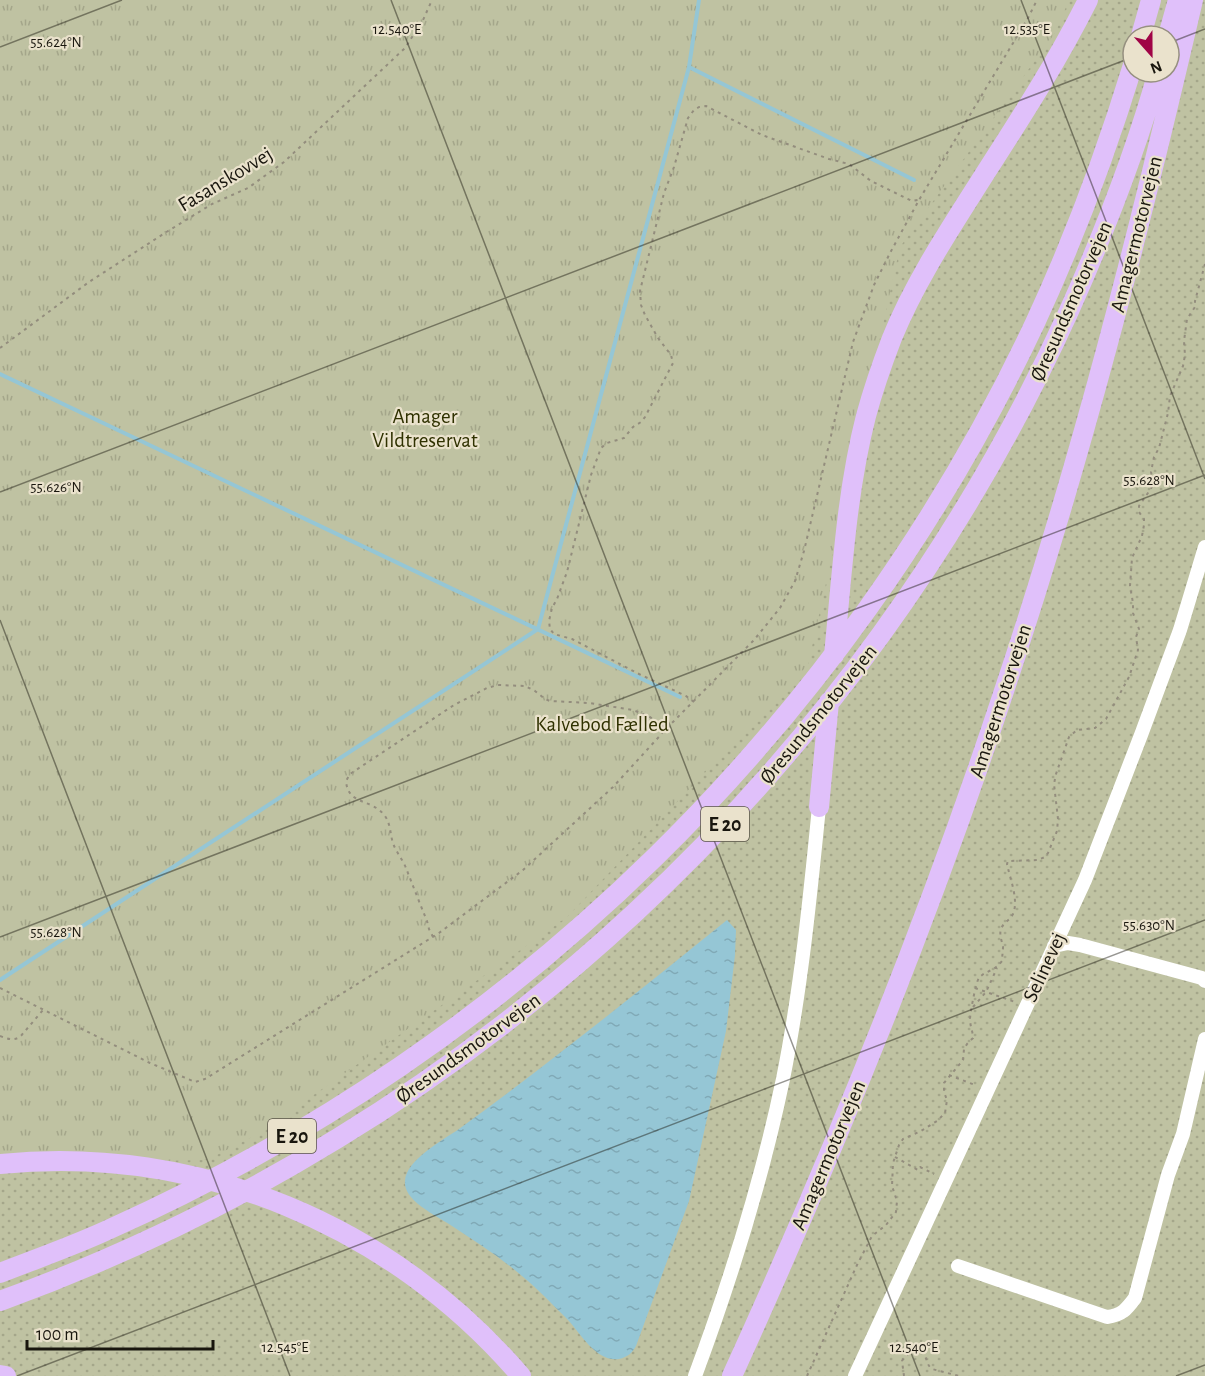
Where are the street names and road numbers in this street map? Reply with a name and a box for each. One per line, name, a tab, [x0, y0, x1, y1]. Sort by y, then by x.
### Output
street label: Fasanskovvej	[174, 143, 276, 216]
street label: Amagermotorvejen	[1107, 154, 1166, 314]
street label: Øresundsmotorvejen	[1027, 218, 1116, 384]
street label: Amagermotorvejen	[966, 622, 1035, 781]
street label: Øresundsmotorvejen	[756, 641, 881, 788]
road number: E 20	[701, 807, 749, 841]
street label: Selinevej	[1019, 929, 1070, 1005]
street label: Øresundsmotorvejen	[392, 989, 544, 1108]
street label: Amagermotorvejen	[788, 1077, 869, 1233]
road number: E 20	[268, 1119, 316, 1153]

